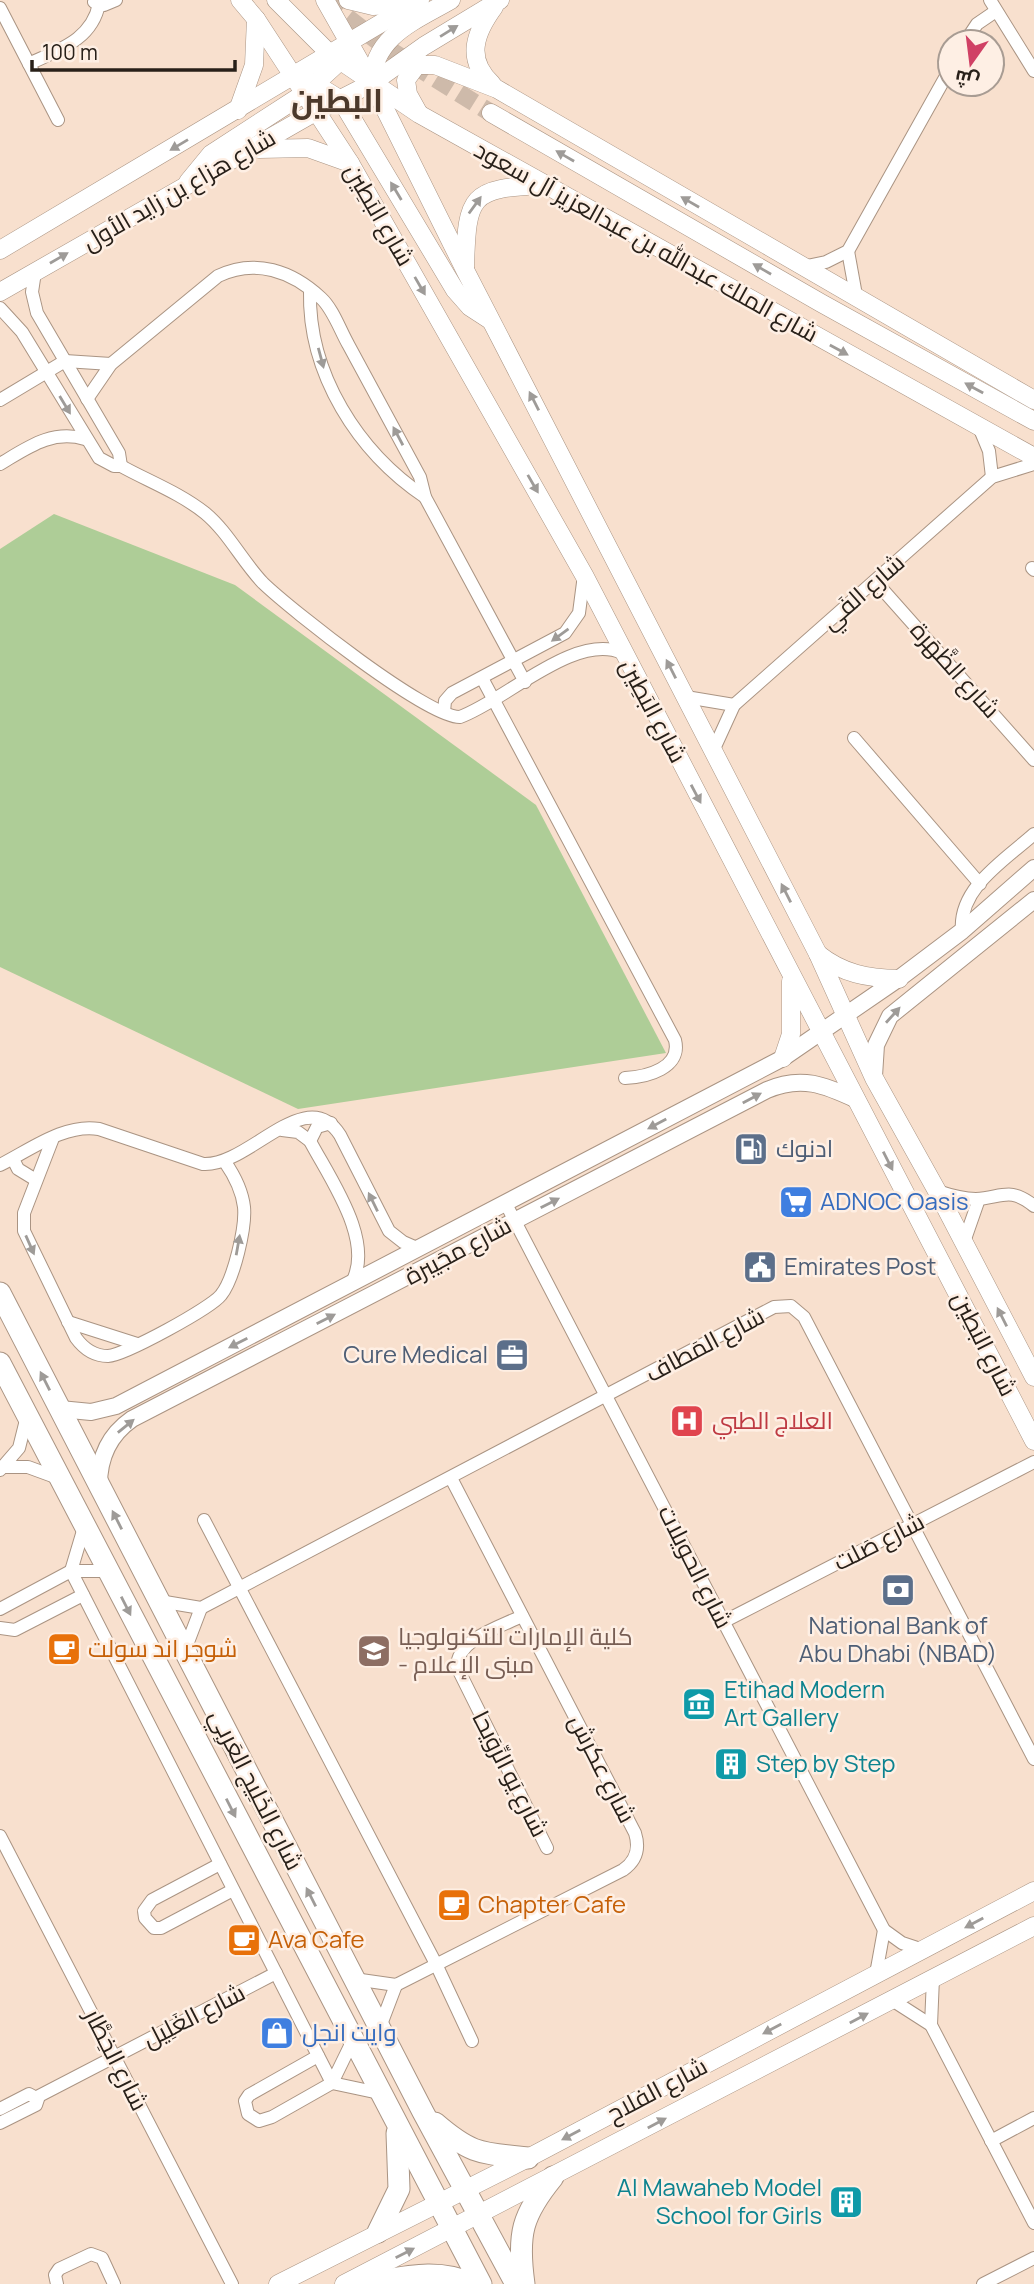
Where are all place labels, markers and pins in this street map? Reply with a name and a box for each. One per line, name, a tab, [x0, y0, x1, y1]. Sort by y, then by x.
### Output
fuel station icon: ادنوك	[732, 1130, 770, 1168]
place label: ادنوك	[776, 1131, 833, 1164]
supermarket icon: ADNOC Oasis	[777, 1183, 815, 1221]
place label: ADNOC Oasis	[820, 1184, 969, 1217]
public building icon: Emirates Post	[741, 1248, 779, 1286]
place label: Emirates Post	[784, 1249, 936, 1282]
office icon: Cure Medical	[493, 1336, 531, 1374]
place label: Cure Medical	[343, 1337, 488, 1370]
hospital icon: العلاج الطبي	[668, 1402, 706, 1440]
place label: العلاج الطبي	[712, 1403, 833, 1440]
bank icon: National Bank of Abu Dhabi (NBAD)	[879, 1571, 917, 1609]
place label: National Bank of Abu Dhabi (NBAD)	[799, 1608, 997, 1669]
place label: كلية الإمارات للتكنولوجيا - مبنى الإعلام	[398, 1619, 633, 1681]
cafe icon: شوجر اند سولت	[45, 1630, 83, 1668]
place label: شوجر اند سولت	[88, 1631, 237, 1664]
school or university icon: كلية الإمارات للتكنولوجيا - مبنى الإعلام	[355, 1632, 393, 1670]
place label: Etihad Modern Art Gallery	[724, 1672, 885, 1733]
museum icon: Etihad Modern Art Gallery	[680, 1685, 718, 1723]
building icon: Step by Step	[712, 1745, 750, 1783]
place label: Step by Step	[756, 1746, 895, 1779]
cafe icon: Chapter Cafe	[435, 1886, 473, 1924]
place label: Chapter Cafe	[478, 1887, 626, 1920]
cafe icon: Ava Cafe	[225, 1921, 263, 1959]
place label: Ava Cafe	[268, 1922, 364, 1955]
shop icon: وايت انجل	[258, 2014, 296, 2052]
place label: وايت انجل	[302, 2015, 396, 2048]
place label: Al Mawaheb Model School for Girls	[617, 2170, 822, 2231]
building icon: Al Mawaheb Model School for Girls	[827, 2183, 865, 2221]

